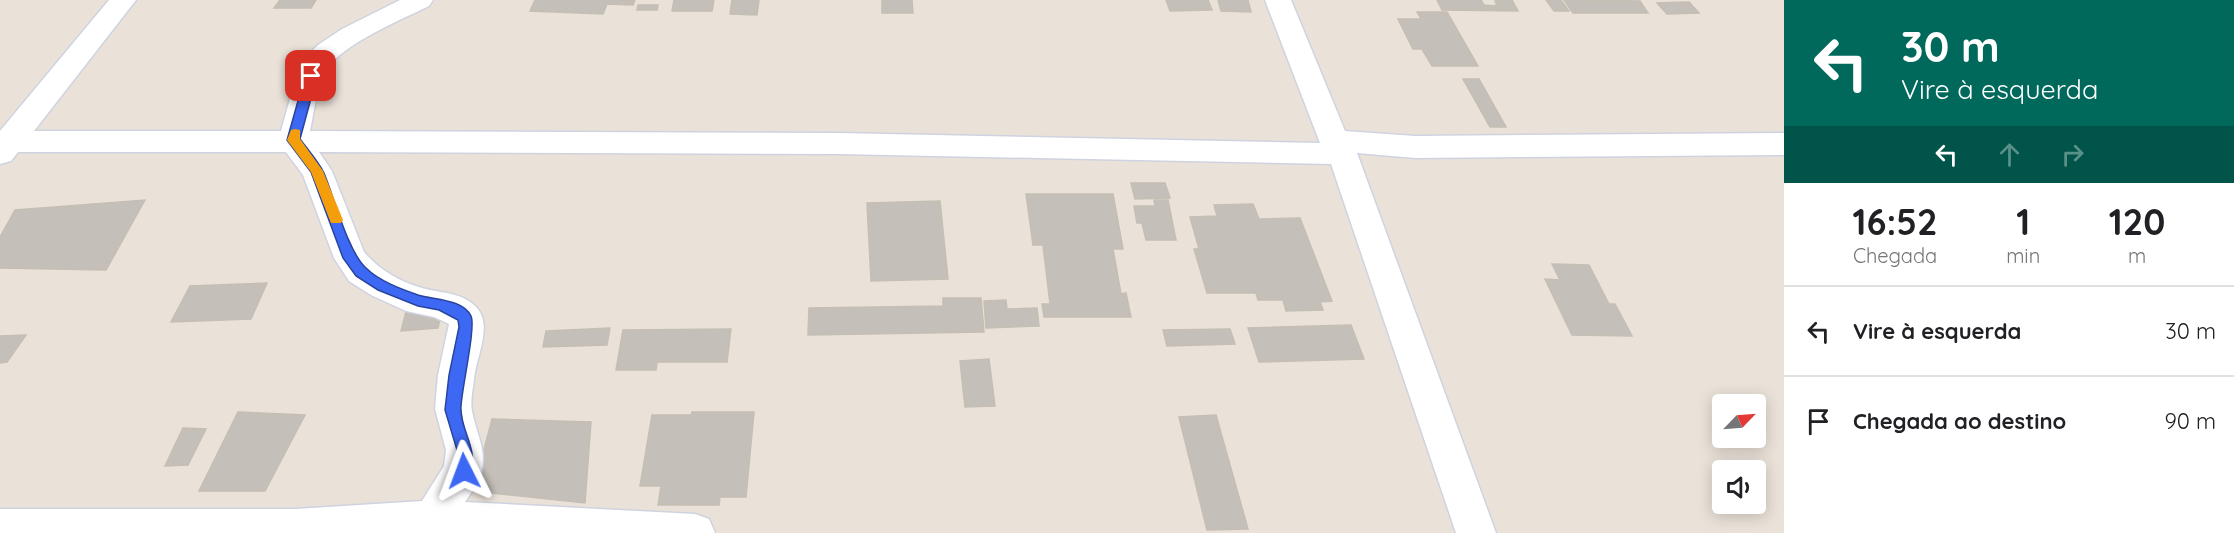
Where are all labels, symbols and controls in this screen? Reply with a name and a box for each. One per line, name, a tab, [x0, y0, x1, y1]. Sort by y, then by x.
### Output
text: 30 m	[1901, 20, 2000, 73]
icon: left	[1802, 24, 1880, 102]
pin	[285, 50, 336, 101]
icon: arrive	[294, 59, 327, 92]
text: Vire à esquerda	[1901, 72, 2098, 106]
icon: left	[1930, 138, 1963, 171]
icon: ahead	[1993, 138, 2026, 171]
icon: right	[2056, 138, 2089, 171]
text: 16:52	[1853, 199, 1938, 244]
text: 1	[2016, 199, 2030, 244]
text: 120	[2109, 199, 2165, 244]
text: Chegada	[1853, 243, 1937, 268]
text: min	[2006, 243, 2040, 268]
text: m	[2128, 243, 2146, 268]
icon: left	[1802, 315, 1835, 348]
text: Vire à esquerda	[1853, 317, 2021, 345]
text: 30 m	[2165, 317, 2216, 345]
north arrow	[1712, 394, 1766, 448]
map controls	[1712, 394, 1766, 514]
icon: arrive	[1802, 405, 1835, 438]
text: Chegada ao destino	[1853, 407, 2066, 435]
text: 90 m	[2165, 407, 2216, 435]
position arrow	[432, 439, 496, 503]
button: sound	[1712, 460, 1766, 514]

